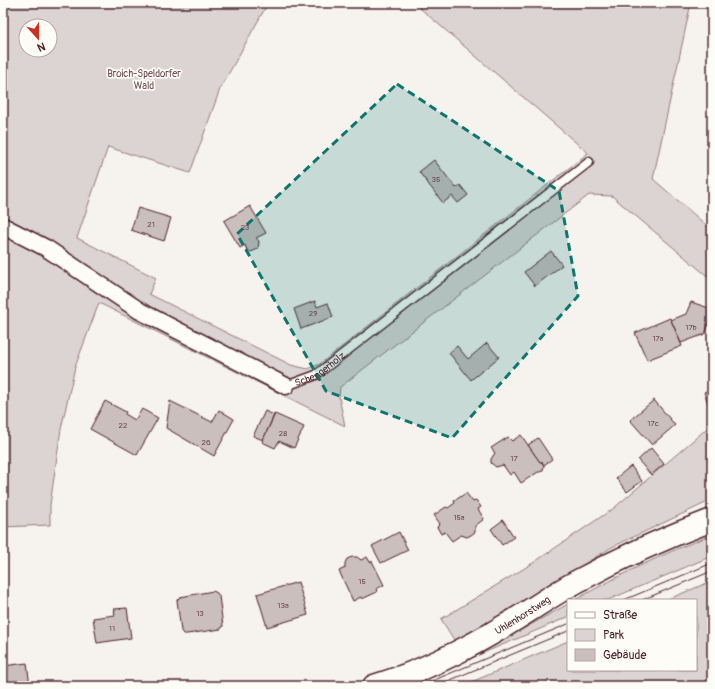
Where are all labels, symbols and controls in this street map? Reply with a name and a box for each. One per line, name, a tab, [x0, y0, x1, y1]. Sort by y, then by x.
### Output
north arrow	[18, 18, 58, 58]
text: N	[35, 39, 47, 54]
park label: Broich-Speldorfer Wald	[107, 68, 181, 92]
house number: 35	[432, 175, 440, 184]
house number: 21	[147, 220, 155, 229]
house number: 23	[241, 223, 250, 232]
house number: 29	[309, 309, 317, 318]
house number: 17b	[685, 323, 697, 332]
house number: 17a	[652, 334, 664, 343]
street label: Schengerholz	[293, 350, 348, 389]
house number: 17c	[647, 419, 659, 428]
house number: 22	[119, 421, 128, 430]
house number: 28	[279, 429, 287, 438]
house number: 26	[201, 438, 211, 447]
house number: 17	[510, 454, 518, 463]
house number: 15a	[453, 513, 465, 522]
house number: 15	[358, 577, 366, 586]
street label: Uhlenhorstweg	[493, 594, 553, 637]
legend	[567, 599, 697, 671]
house number: 13a	[277, 601, 289, 610]
text: Straße	[603, 608, 637, 623]
house number: 13	[196, 609, 204, 618]
house number: 11	[109, 624, 115, 633]
text: Park	[603, 628, 624, 643]
text: Gebäude	[603, 648, 647, 663]

